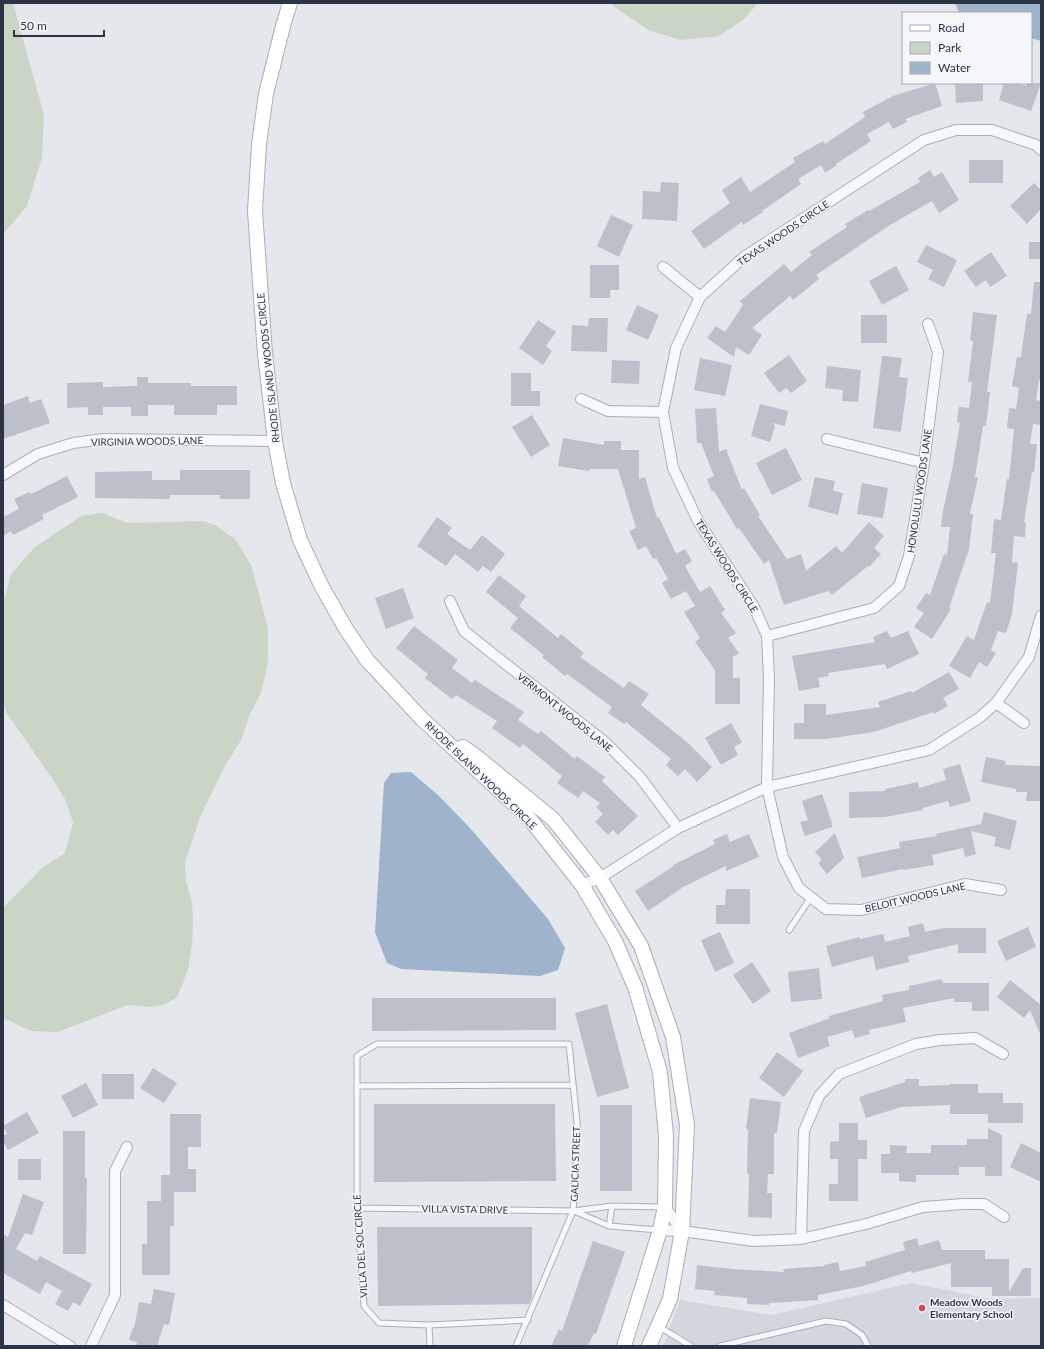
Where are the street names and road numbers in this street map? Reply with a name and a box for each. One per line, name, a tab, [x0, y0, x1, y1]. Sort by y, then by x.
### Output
street label: TEXAS WOODS CIRCLE	[735, 198, 831, 268]
street label: RHODE ISLAND WOODS CIRCLE	[254, 292, 282, 444]
street label: HONOLULU WOODS LANE	[904, 428, 934, 554]
street label: VIRGINIA WOODS LANE	[91, 434, 203, 448]
street label: TEXAS WOODS CIRCLE	[693, 517, 761, 615]
street label: VERMONT WOODS LANE	[515, 670, 615, 754]
street label: RHODE ISLAND WOODS CIRCLE	[423, 718, 540, 832]
street label: BELOIT WOODS LANE	[863, 880, 967, 914]
street label: GALICIA STREET	[568, 1126, 582, 1202]
street label: VILLA DEL SOL CIRCLE	[350, 1194, 370, 1298]
street label: VILLA VISTA DRIVE	[421, 1202, 509, 1216]

